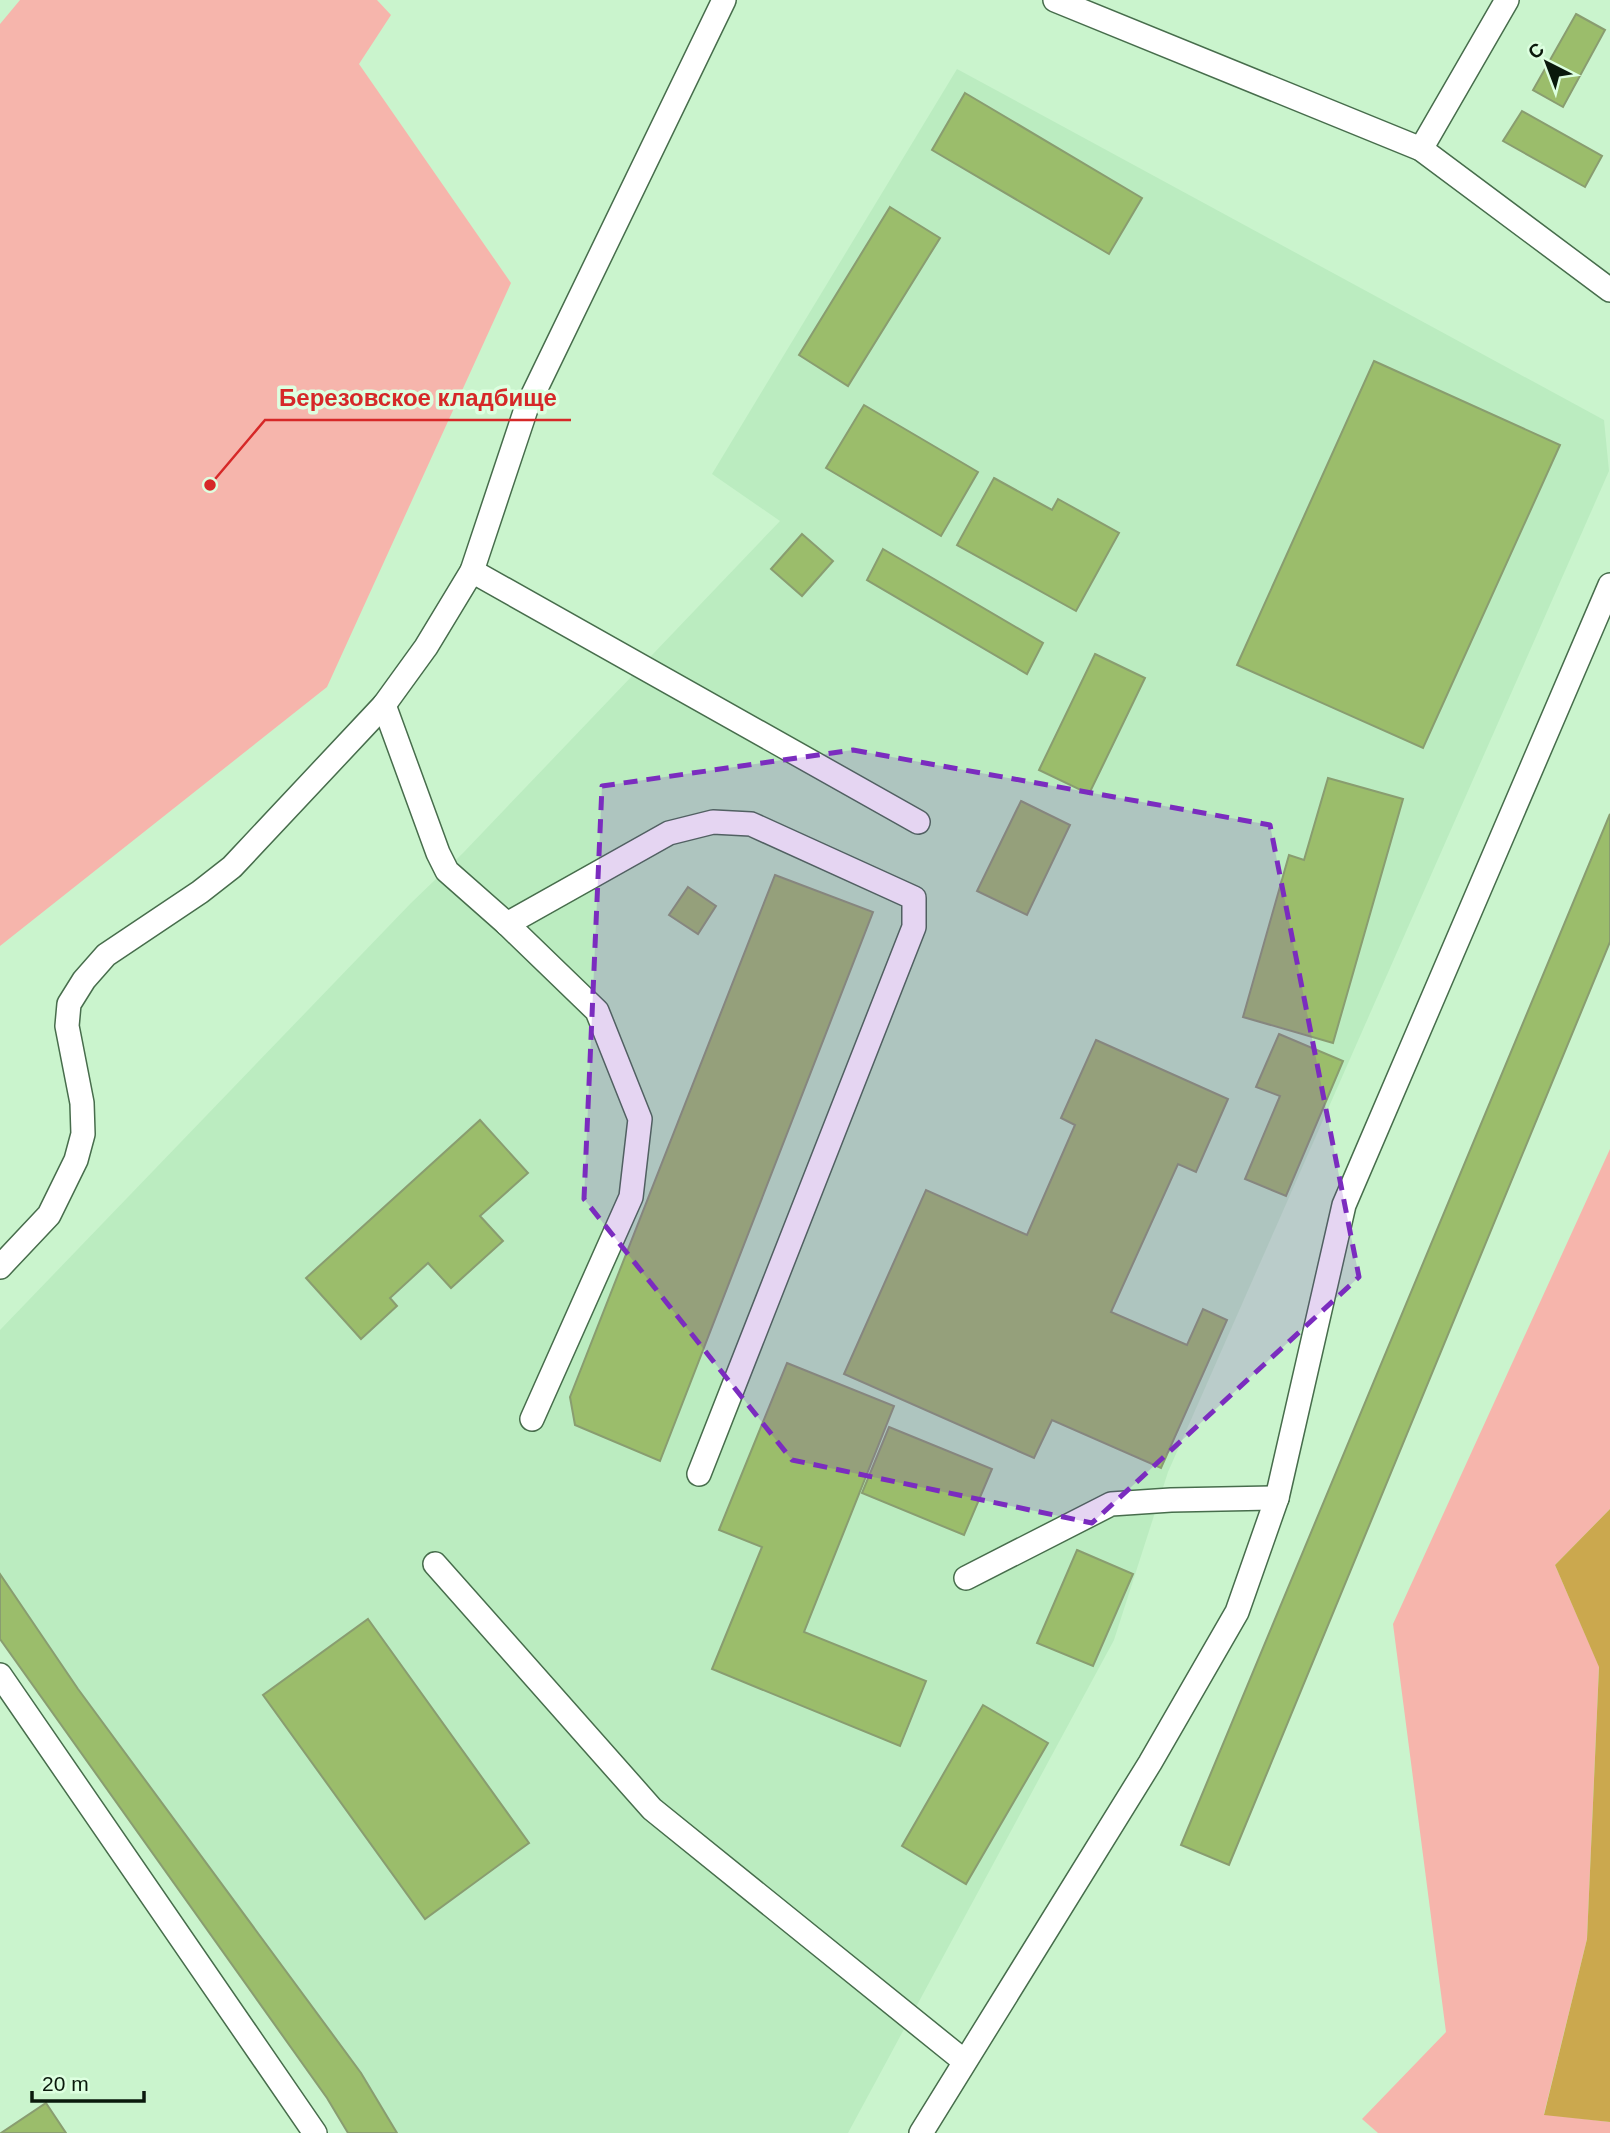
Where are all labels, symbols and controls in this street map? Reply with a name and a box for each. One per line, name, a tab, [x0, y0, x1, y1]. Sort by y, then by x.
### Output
north arrow	[1512, 28, 1582, 98]
text: С	[1524, 38, 1548, 63]
callout: Березовское кладбище	[265, 375, 571, 420]
text: Березовское кладбище	[279, 384, 557, 411]
scale bar	[32, 2060, 144, 2104]
text: 20 m	[42, 2072, 89, 2095]

